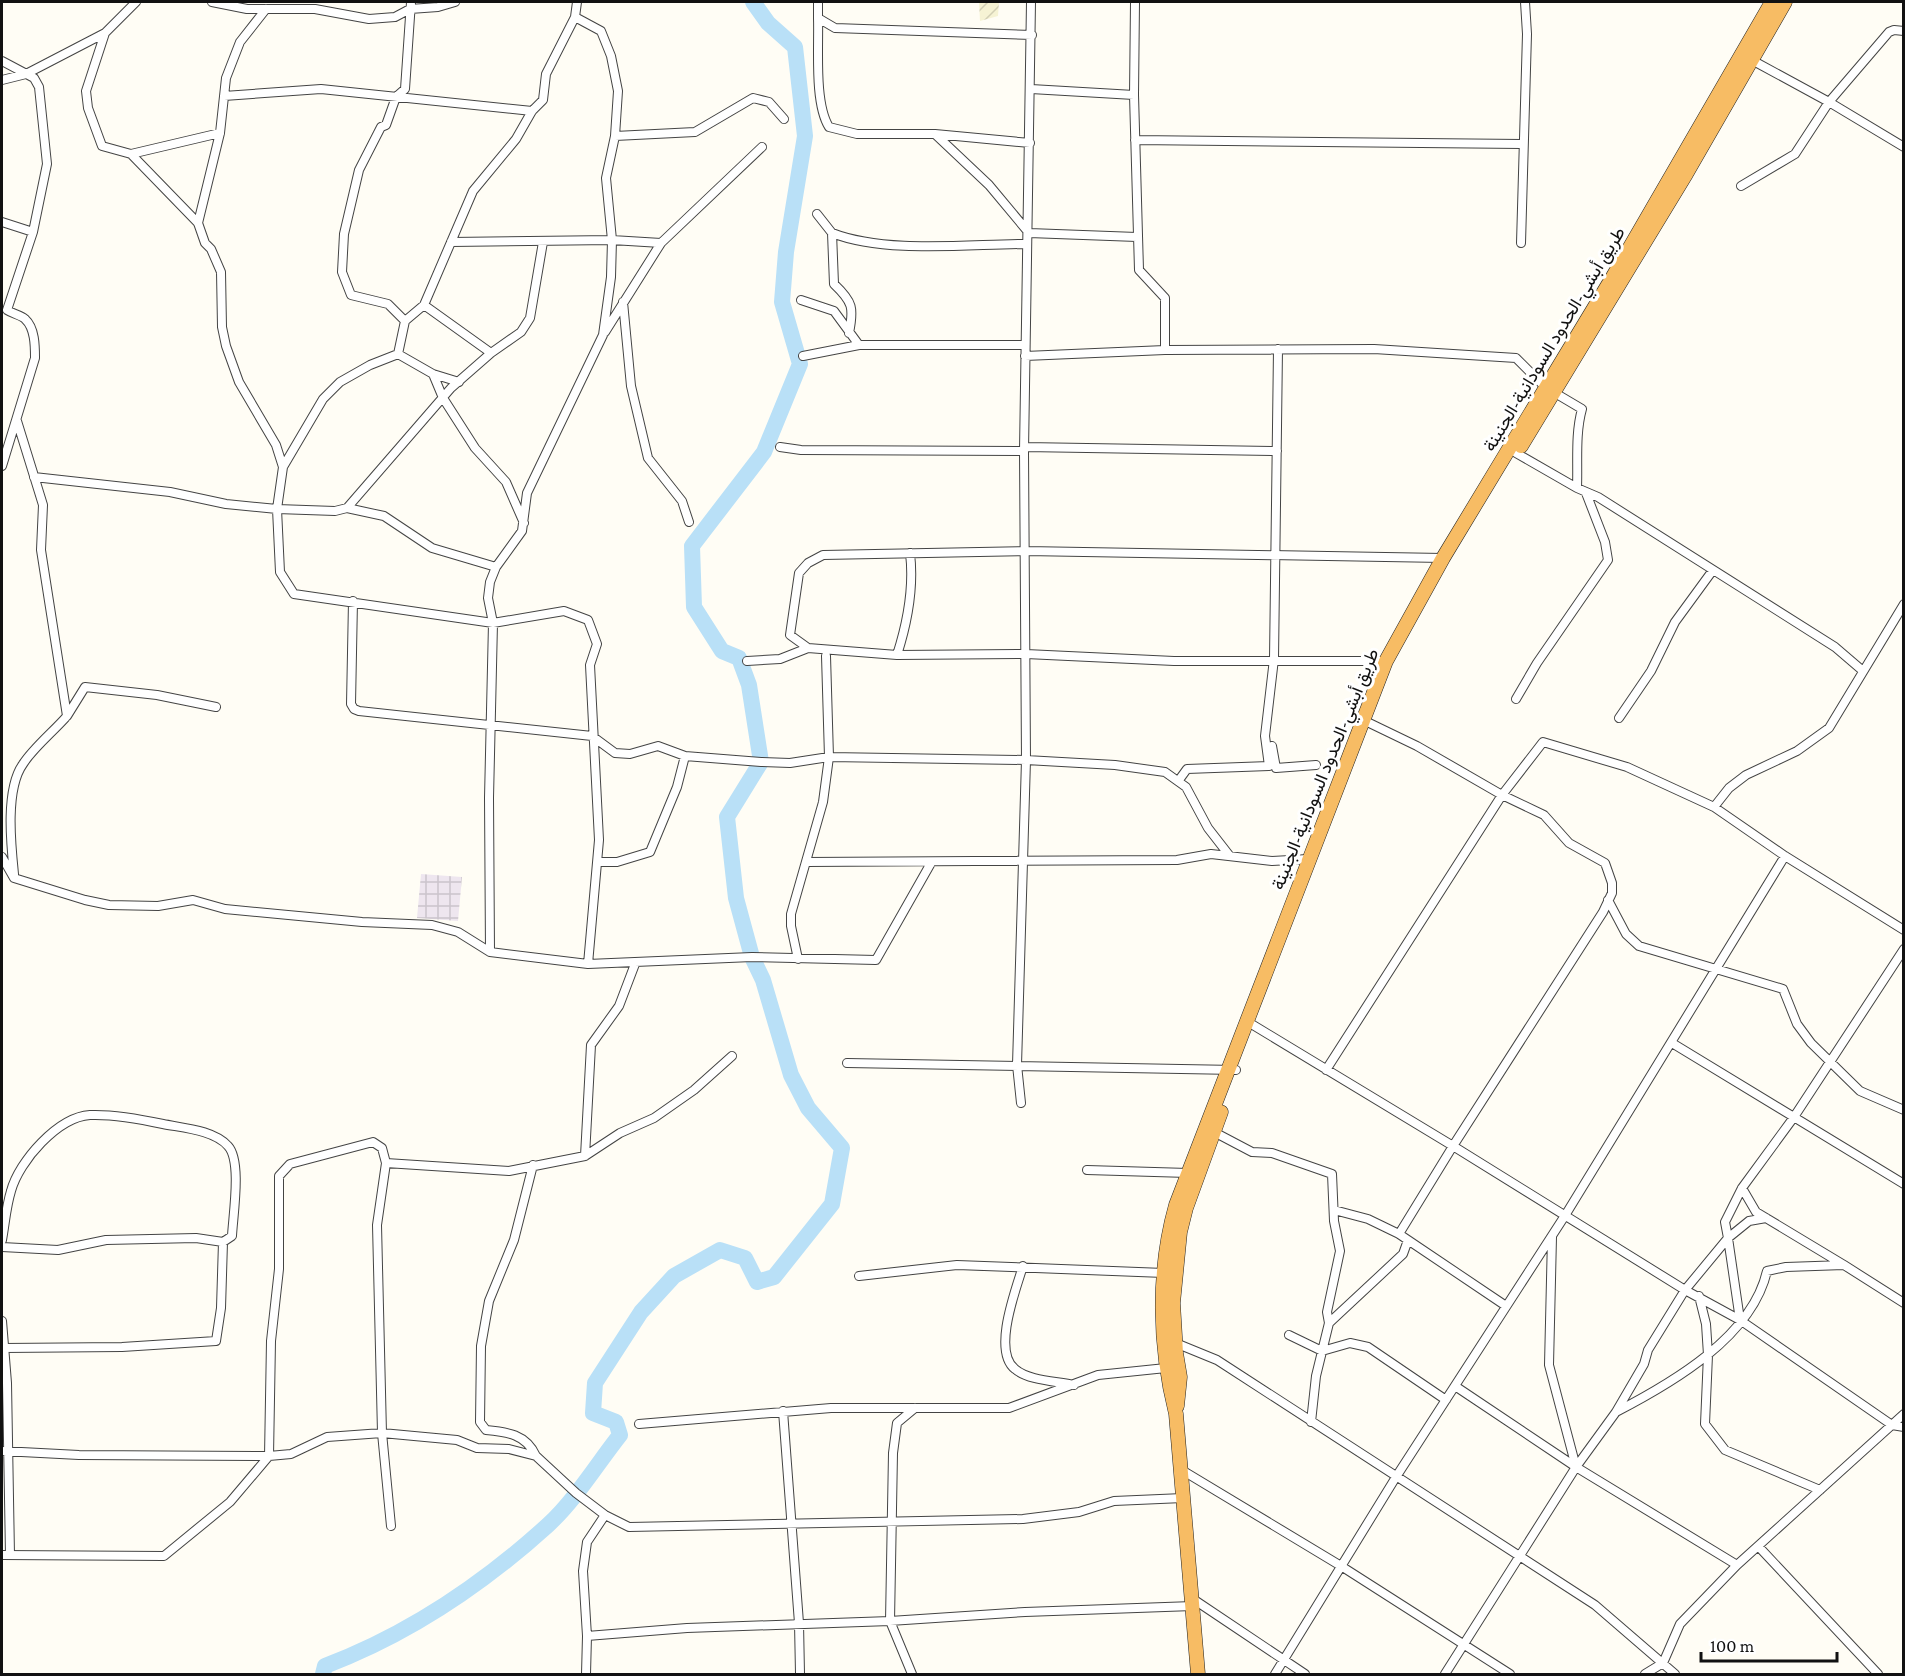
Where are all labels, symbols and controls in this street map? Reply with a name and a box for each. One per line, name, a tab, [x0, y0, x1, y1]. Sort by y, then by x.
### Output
street label: طريق أبشي-الحدود السودانية-الجنينة	[1479, 223, 1633, 457]
street label: طريق أبشي-الحدود السودانية-الجنينة	[1267, 646, 1387, 894]
scale bar	[1701, 1625, 1838, 1663]
text: 100 m	[1710, 1636, 1755, 1656]

